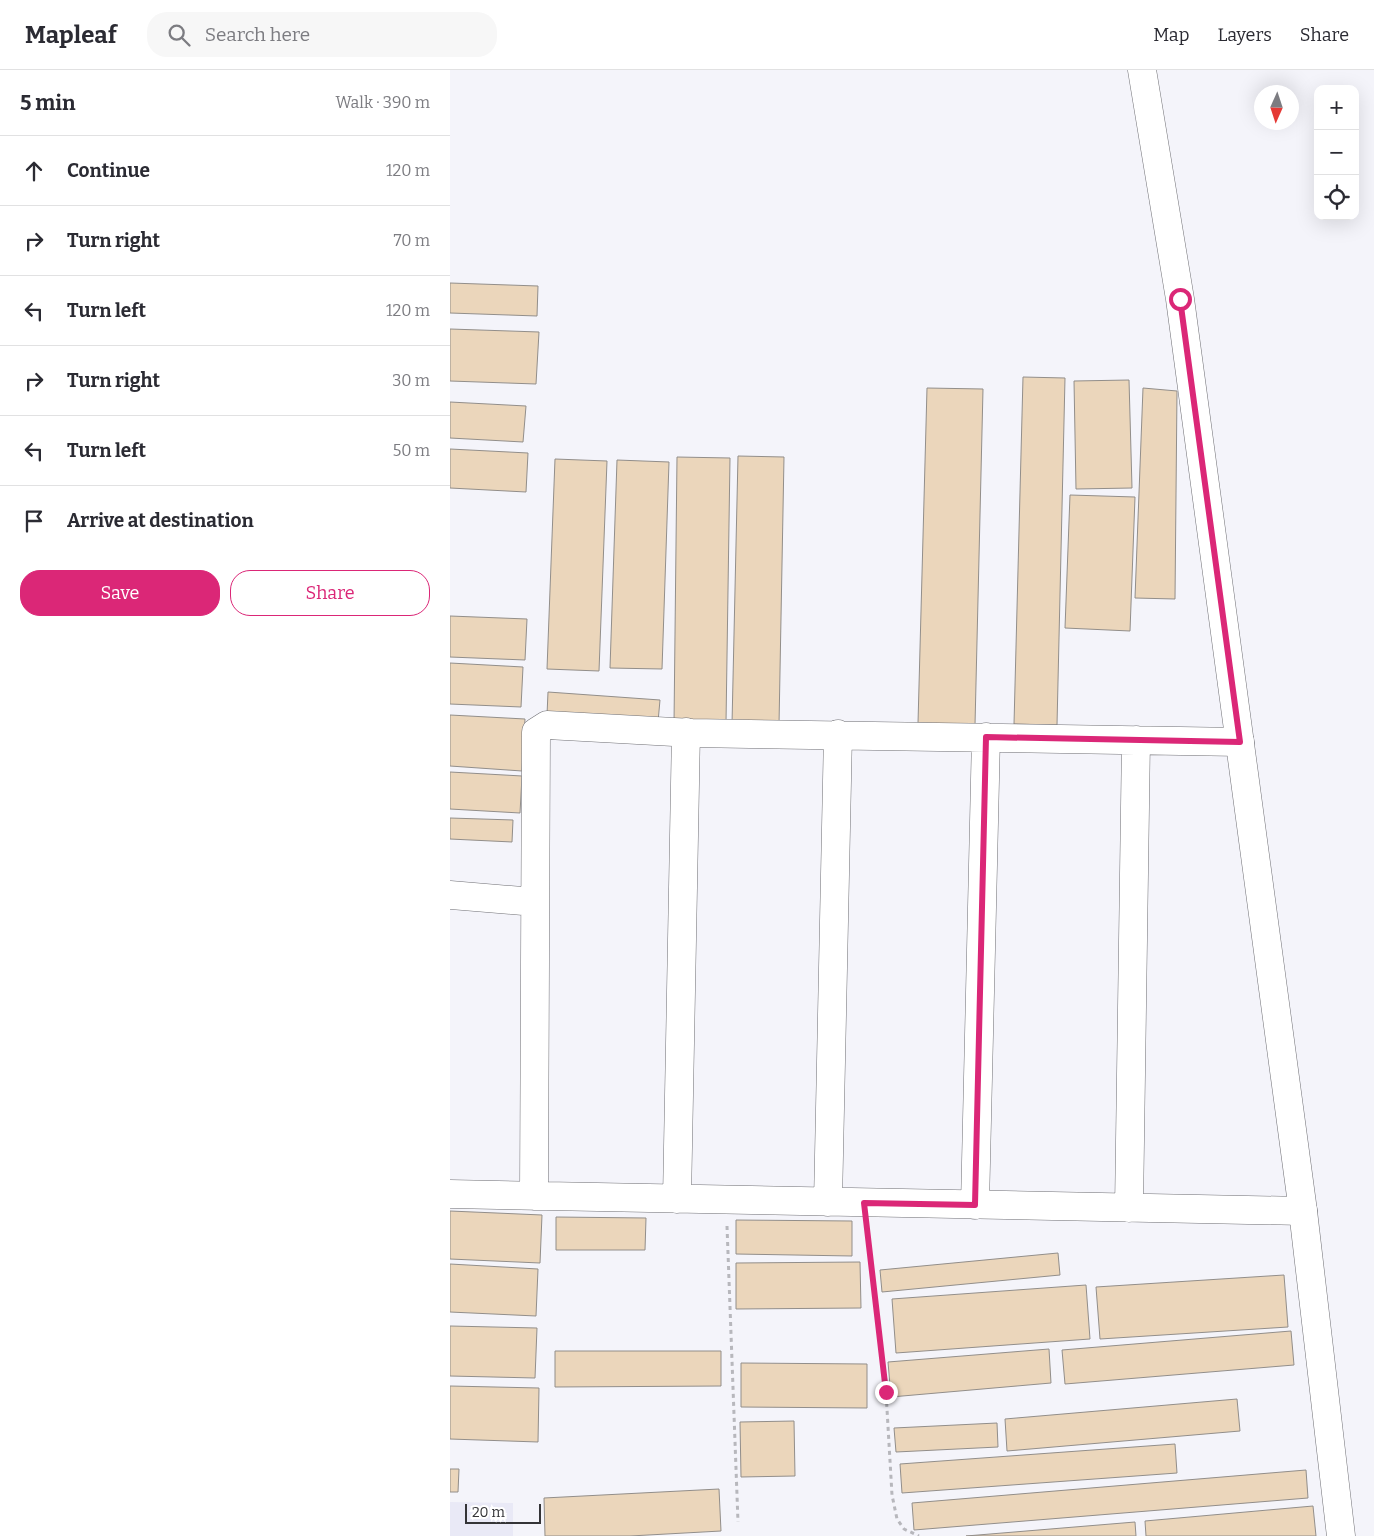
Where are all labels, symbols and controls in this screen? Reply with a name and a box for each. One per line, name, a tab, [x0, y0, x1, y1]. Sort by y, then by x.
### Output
search box	[147, 12, 497, 57]
text: Mapleaf	[25, 21, 117, 49]
icon: search	[165, 21, 193, 49]
text: Search here	[205, 23, 310, 46]
text: Map	[1153, 24, 1189, 46]
text: Layers	[1217, 24, 1272, 46]
text: Share	[1300, 24, 1349, 46]
north arrow	[1254, 85, 1299, 130]
map controls	[1314, 85, 1359, 220]
button: +	[1314, 85, 1359, 130]
text: 5 min	[20, 90, 76, 116]
text: Walk · 390 m	[336, 93, 430, 112]
button: −	[1314, 130, 1359, 175]
icon: ahead	[20, 157, 48, 185]
text: Continue	[67, 159, 150, 182]
text: 120 m	[386, 161, 430, 180]
button: locate	[1314, 175, 1359, 220]
icon: right	[20, 227, 48, 255]
text: Turn right	[67, 229, 160, 252]
text: 70 m	[394, 231, 430, 250]
route start	[1169, 288, 1192, 311]
icon: left	[20, 297, 48, 325]
text: Turn left	[67, 299, 146, 322]
text: 120 m	[386, 301, 430, 320]
icon: right	[20, 367, 48, 395]
text: Turn right	[67, 369, 160, 392]
text: 30 m	[392, 371, 430, 390]
icon: left	[20, 437, 48, 465]
text: Turn left	[67, 439, 146, 462]
text: 50 m	[393, 441, 430, 460]
icon: arrive	[20, 507, 48, 535]
text: Arrive at destination	[67, 509, 254, 532]
button: Save	[20, 570, 220, 616]
button: Share	[230, 570, 430, 616]
route end	[875, 1381, 898, 1404]
scale bar	[465, 1501, 541, 1524]
text: 20 m	[472, 1504, 505, 1521]

